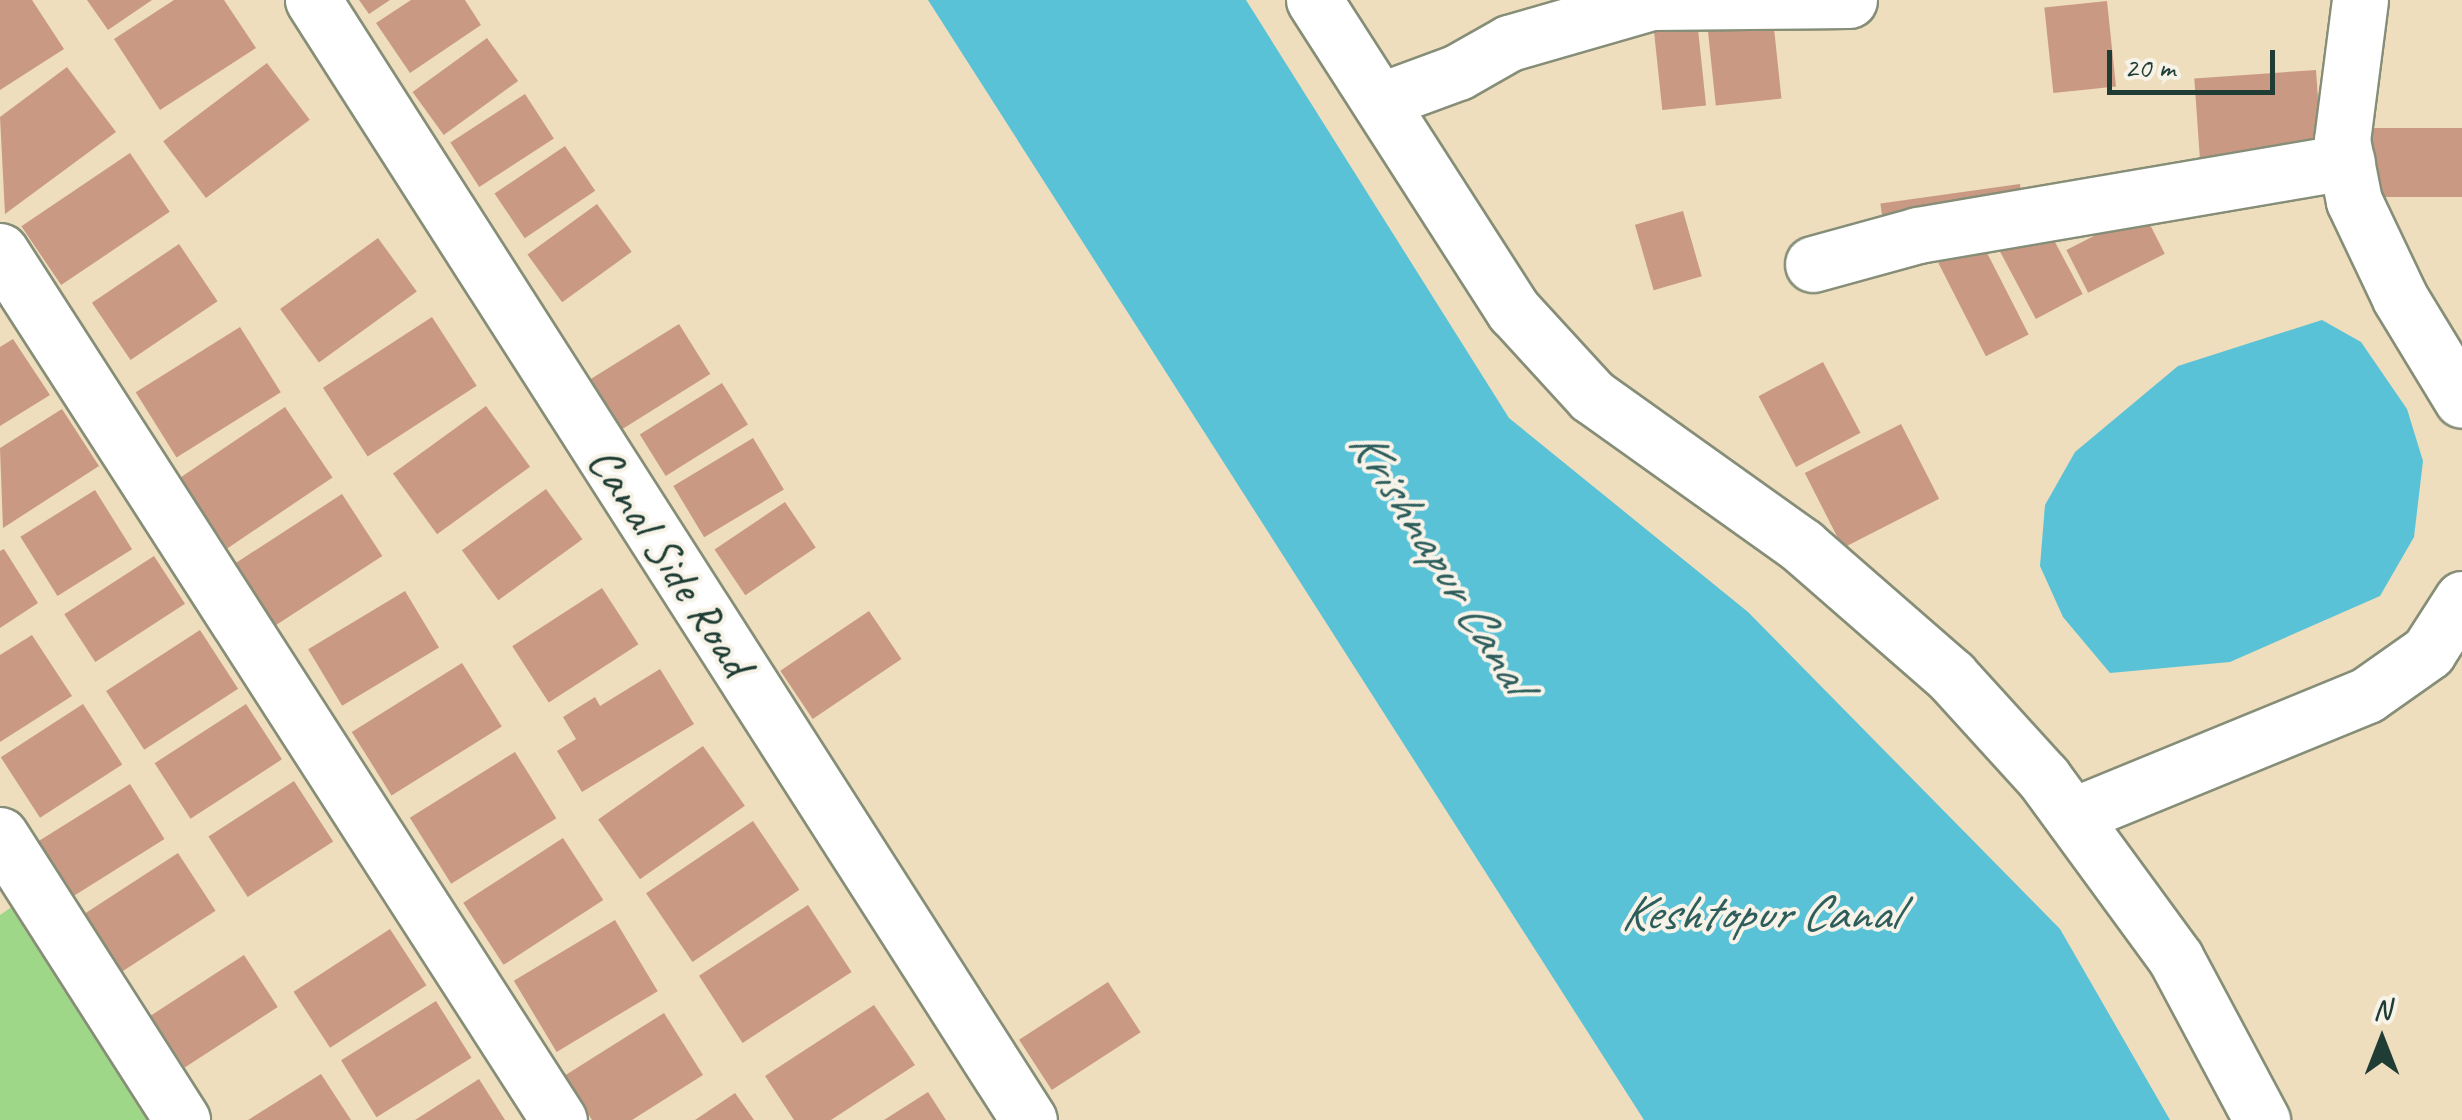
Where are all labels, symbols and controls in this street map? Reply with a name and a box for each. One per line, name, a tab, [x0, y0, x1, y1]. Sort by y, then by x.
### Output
scale bar	[2112, 30, 2280, 92]
text: 20 m	[2124, 48, 2175, 86]
water label: Krishnapur Canal	[1336, 417, 1546, 703]
street label: Canal Side Road	[574, 435, 766, 687]
water label: Keshtopur Canal	[1620, 883, 1898, 943]
north arrow	[2332, 990, 2432, 1090]
text: N	[2373, 992, 2391, 1027]

